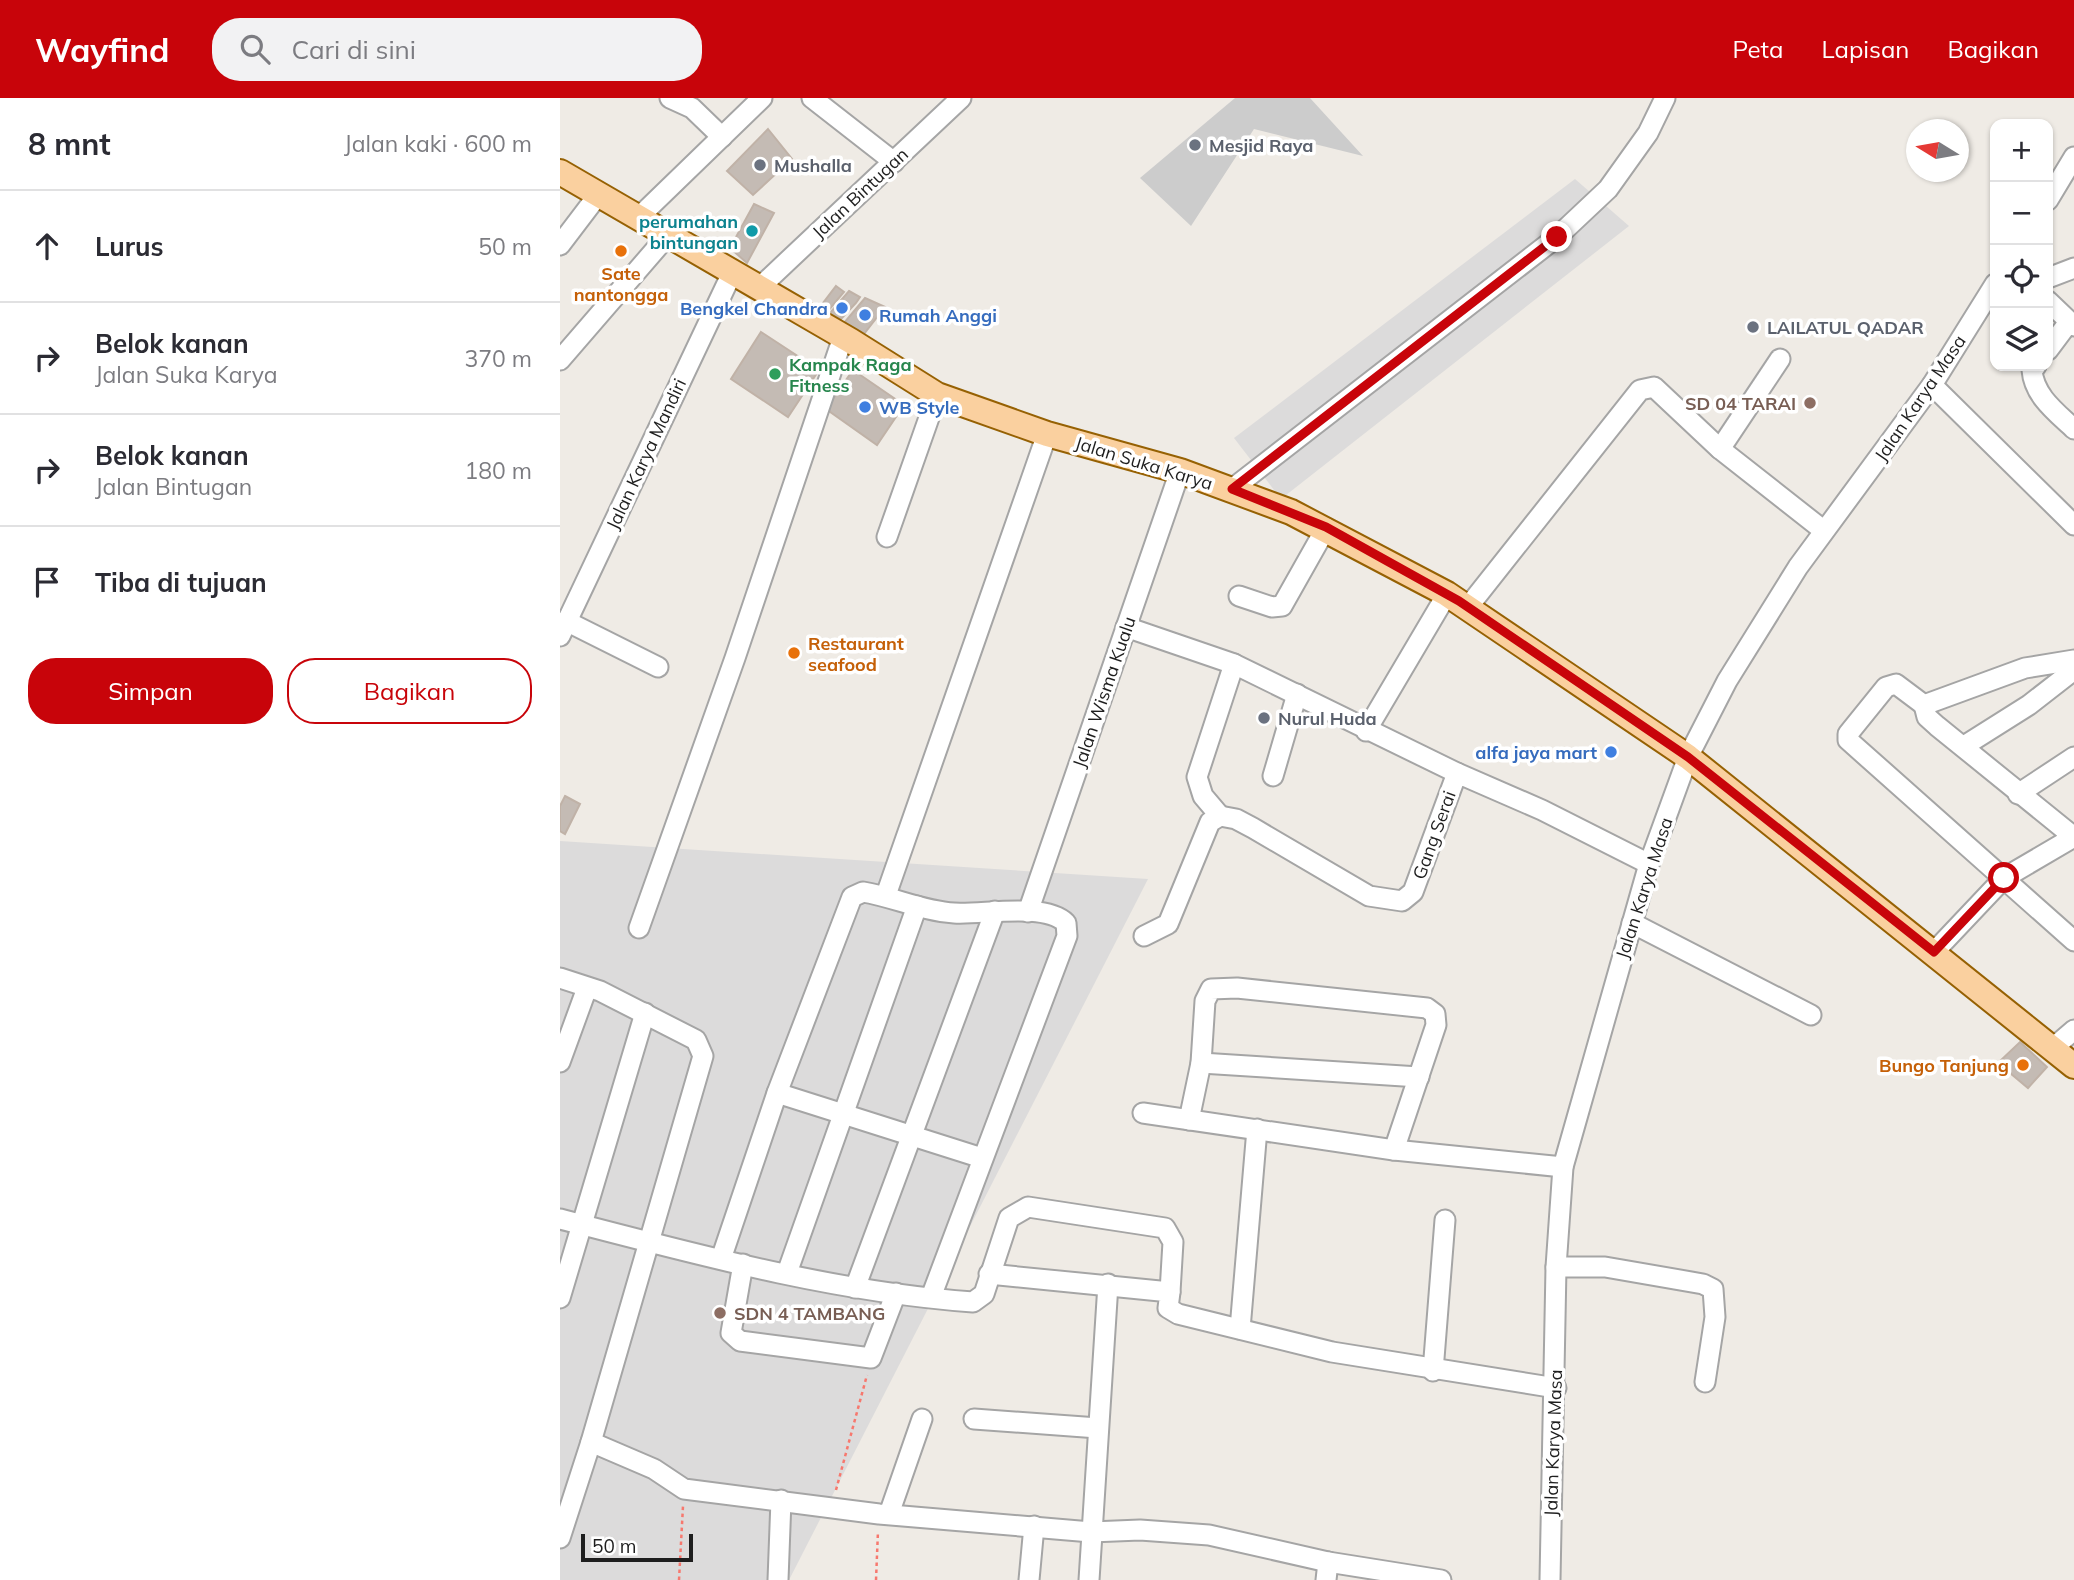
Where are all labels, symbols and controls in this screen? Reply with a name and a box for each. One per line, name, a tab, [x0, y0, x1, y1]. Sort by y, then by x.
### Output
search box	[212, 18, 702, 81]
text: Wayfind	[35, 29, 170, 70]
icon: search	[236, 30, 274, 68]
text: Cari di sini	[292, 33, 416, 66]
text: Peta	[1732, 34, 1783, 64]
text: Lapisan	[1821, 34, 1909, 64]
text: Bagikan	[1947, 34, 2039, 64]
north arrow	[1906, 119, 1969, 182]
map controls	[1990, 119, 2053, 371]
button: +	[1990, 119, 2053, 182]
text: 8 mnt	[28, 125, 111, 163]
text: Jalan kaki · 600 m	[344, 129, 532, 158]
place label: Mesjid Raya	[1209, 134, 1313, 157]
marker: Mesjid Raya	[1187, 137, 1203, 153]
street label: Jalan Bintugan	[807, 143, 913, 243]
place label: Mushalla	[774, 154, 852, 177]
marker: Mushalla	[752, 157, 768, 173]
button: −	[1990, 182, 2053, 245]
place label: perumahan bintungan	[639, 210, 738, 254]
route end	[1541, 221, 1572, 252]
marker: perumahan bintungan	[744, 223, 760, 239]
icon: ahead	[28, 227, 66, 265]
text: Lurus	[95, 230, 164, 263]
text: 50 m	[478, 232, 532, 261]
marker: Sate nantongga	[613, 243, 629, 259]
button: locate	[1990, 245, 2053, 308]
place label: Sate nantongga	[574, 262, 668, 306]
place label: Bengkel Chandra	[680, 297, 828, 320]
marker: Bengkel Chandra	[834, 300, 850, 316]
place label: Rumah Anggi	[879, 304, 997, 327]
marker: Rumah Anggi	[857, 307, 873, 323]
button: layers	[1990, 308, 2053, 371]
place label: LAILATUL QADAR	[1767, 316, 1924, 339]
marker: LAILATUL QADAR	[1745, 319, 1761, 335]
text: Belok kanan	[95, 327, 249, 360]
street label: Jalan Karya Masa	[1869, 331, 1971, 465]
icon: right	[28, 339, 66, 377]
text: 370 m	[464, 344, 532, 373]
place label: Kampak Raga Fitness	[789, 353, 912, 397]
text: Jalan Suka Karya	[95, 360, 277, 389]
marker: Kampak Raga Fitness	[767, 366, 783, 382]
street label: Jalan Karya Mandiri	[601, 375, 691, 533]
place label: SD 04 TARAI	[1685, 392, 1796, 415]
marker: SD 04 TARAI	[1802, 395, 1818, 411]
place label: WB Style	[879, 396, 959, 419]
marker: WB Style	[857, 399, 873, 415]
street label: Jalan Suka Karya	[1072, 431, 1216, 495]
text: Belok kanan	[95, 439, 249, 472]
icon: right	[28, 451, 66, 489]
text: 180 m	[464, 456, 532, 485]
text: Jalan Bintugan	[95, 472, 252, 501]
icon: arrive	[28, 563, 66, 601]
text: Tiba di tujuan	[95, 566, 267, 599]
street label: Jalan Wisma Kualu	[1067, 613, 1141, 771]
place label: Restaurant seafood	[808, 632, 904, 676]
marker: Restaurant seafood	[786, 645, 802, 661]
button: Simpan	[28, 658, 273, 724]
button: Bagikan	[287, 658, 532, 724]
place label: Nurul Huda	[1278, 707, 1377, 730]
marker: Nurul Huda	[1256, 710, 1272, 726]
place label: alfa jaya mart	[1475, 741, 1597, 764]
marker: alfa jaya mart	[1603, 744, 1619, 760]
street label: Gang Serai	[1407, 788, 1461, 882]
street label: Jalan Karya Masa	[1610, 814, 1678, 962]
route start	[1988, 862, 2019, 893]
place label: Bungo Tanjung	[1879, 1054, 2009, 1077]
marker: Bungo Tanjung	[2015, 1057, 2031, 1073]
place label: SDN 4 TAMBANG	[734, 1302, 885, 1325]
marker: SDN 4 TAMBANG	[712, 1305, 728, 1321]
street label: Jalan Karya Masa	[1539, 1369, 1567, 1517]
scale bar	[581, 1531, 693, 1563]
text: 50 m	[592, 1534, 636, 1558]

